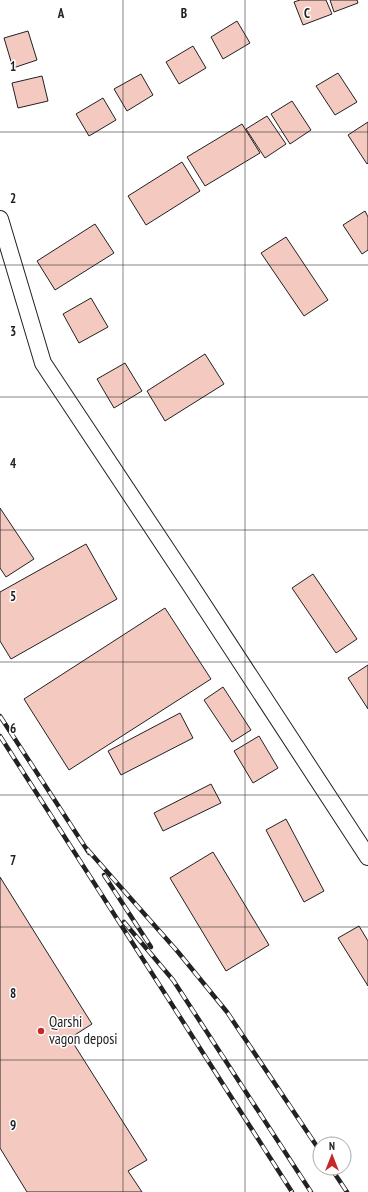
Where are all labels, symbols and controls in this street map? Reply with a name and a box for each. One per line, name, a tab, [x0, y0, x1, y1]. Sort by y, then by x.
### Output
text: A	[57, 5, 65, 22]
text: B	[181, 5, 187, 22]
text: C	[304, 5, 310, 22]
text: 1	[10, 58, 16, 75]
text: 2	[10, 190, 16, 207]
text: 3	[10, 323, 16, 340]
text: 4	[10, 455, 17, 472]
text: 5	[10, 588, 16, 605]
text: 6	[10, 720, 16, 737]
text: 7	[10, 852, 16, 869]
text: 8	[10, 985, 16, 1002]
place label: Qarshi vagon deposi	[49, 1012, 118, 1048]
marker: Qarshi vagon deposi	[36, 1026, 46, 1036]
text: 9	[10, 1117, 16, 1134]
north arrow	[312, 1136, 352, 1176]
text: N	[329, 1139, 335, 1153]

